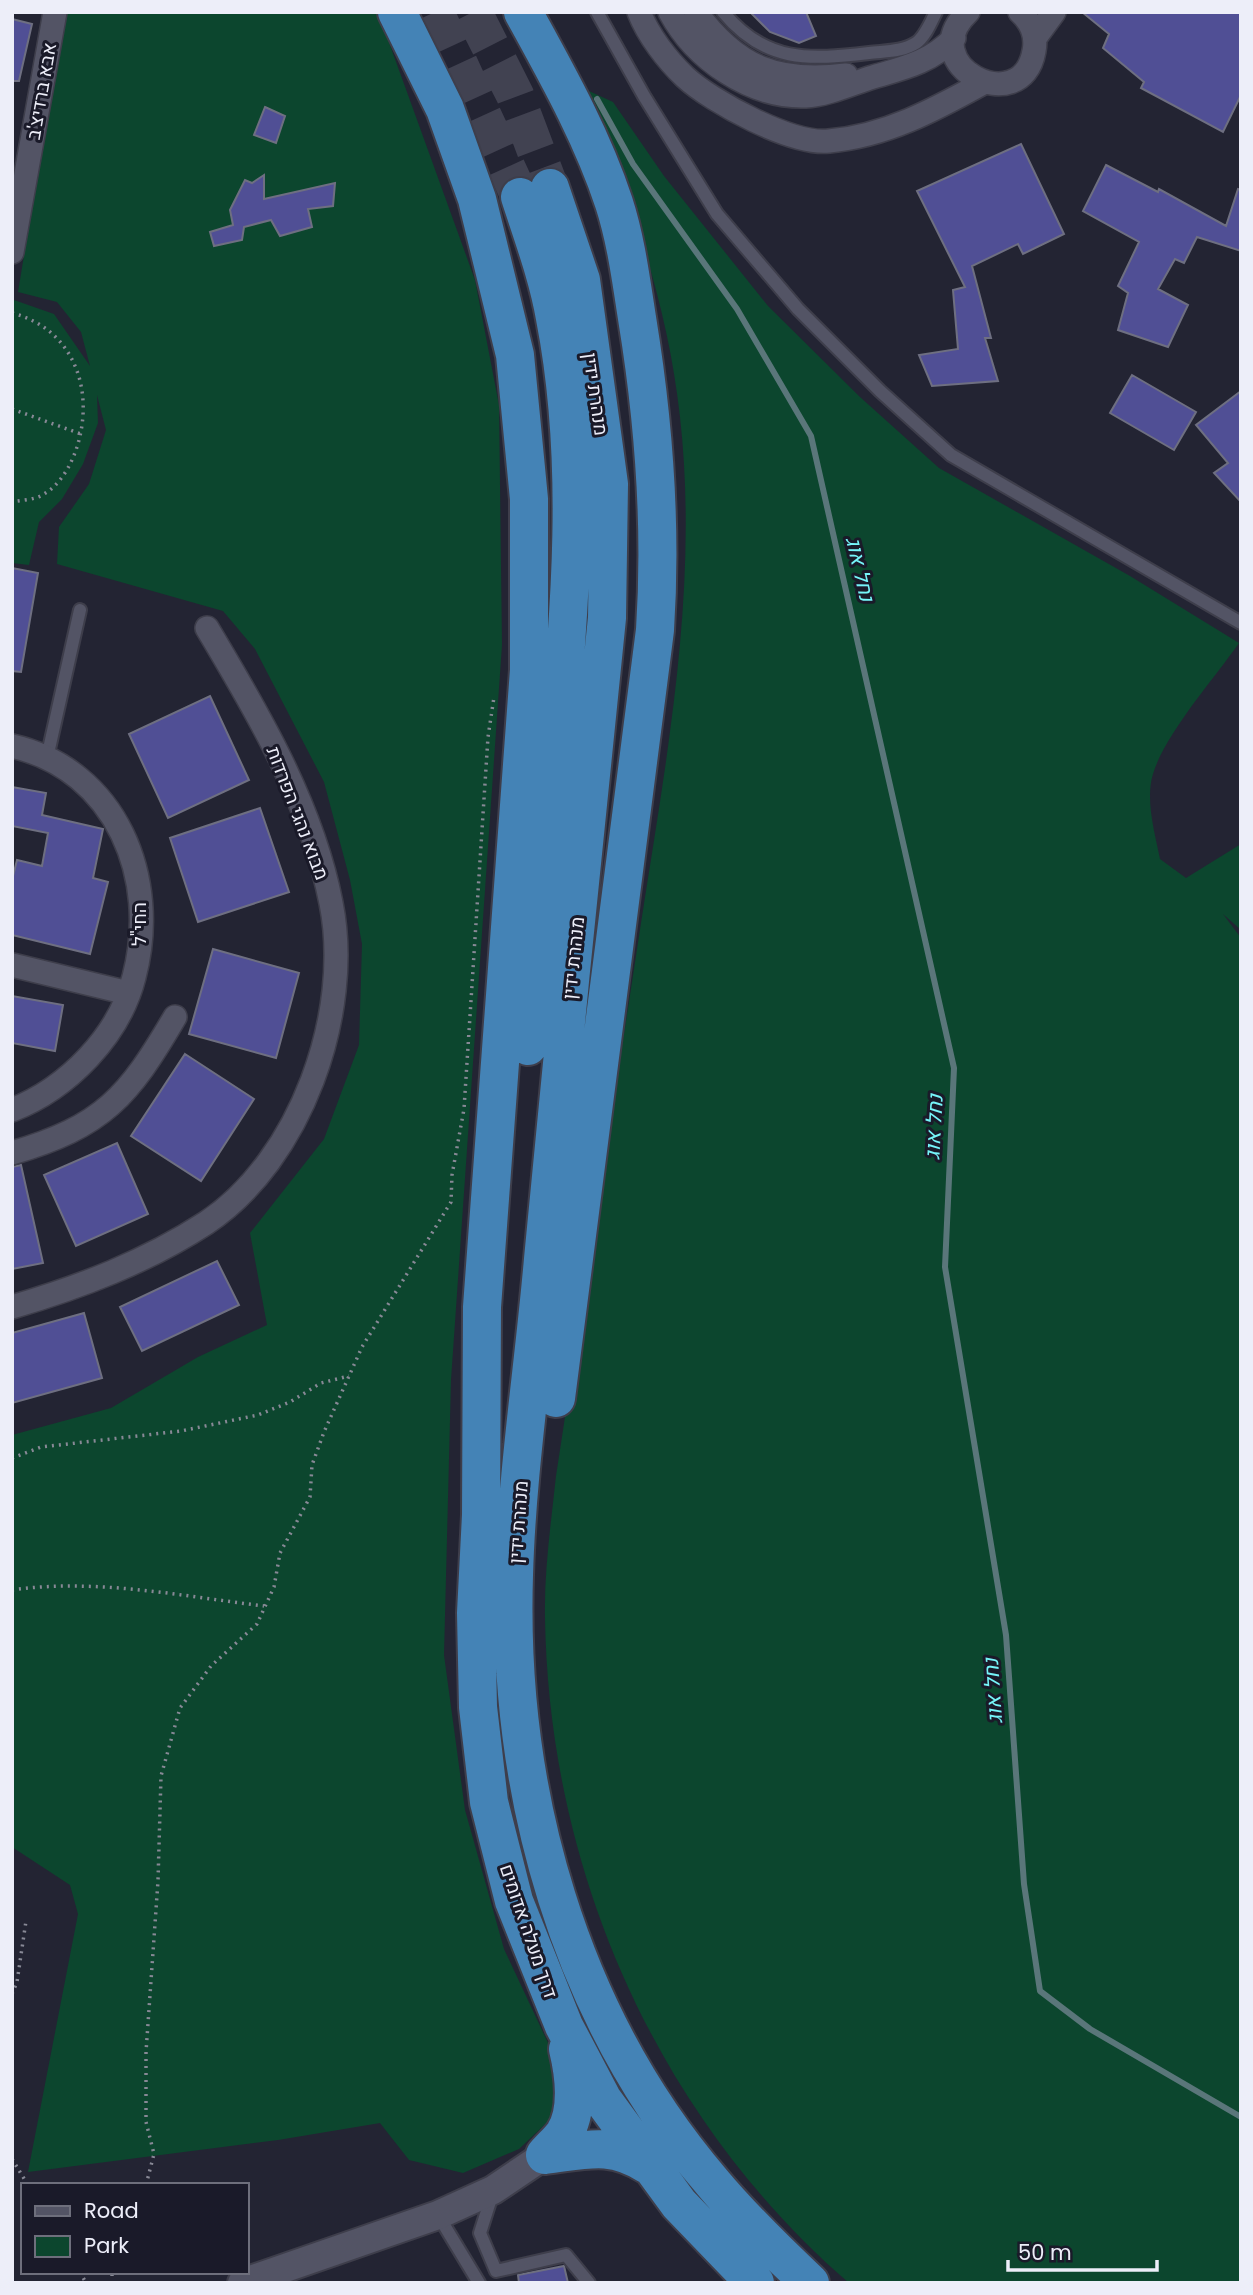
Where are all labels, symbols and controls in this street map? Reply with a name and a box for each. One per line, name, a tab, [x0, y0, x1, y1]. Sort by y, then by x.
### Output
street label: אבא ברדיצ'ב	[20, 41, 63, 142]
street label: מנהרת ידין	[576, 351, 615, 437]
water label: נחל אוג	[839, 534, 882, 605]
street label: מבוא נהגי הפרדות	[260, 743, 335, 884]
street label: החי"ל	[126, 902, 153, 946]
street label: מנהרת ידין	[556, 915, 591, 1001]
water label: נחל אוג	[917, 1092, 950, 1160]
street label: מנהרת ידין	[502, 1480, 535, 1564]
water label: נחל אוג	[976, 1656, 1009, 1725]
street label: דרך מעלה אדומים	[493, 1860, 564, 2002]
legend	[21, 2183, 248, 2274]
text: Road	[84, 2196, 139, 2225]
scale bar	[1008, 2228, 1157, 2272]
text: Park	[84, 2231, 129, 2260]
text: 50 m	[1018, 2238, 1072, 2267]

